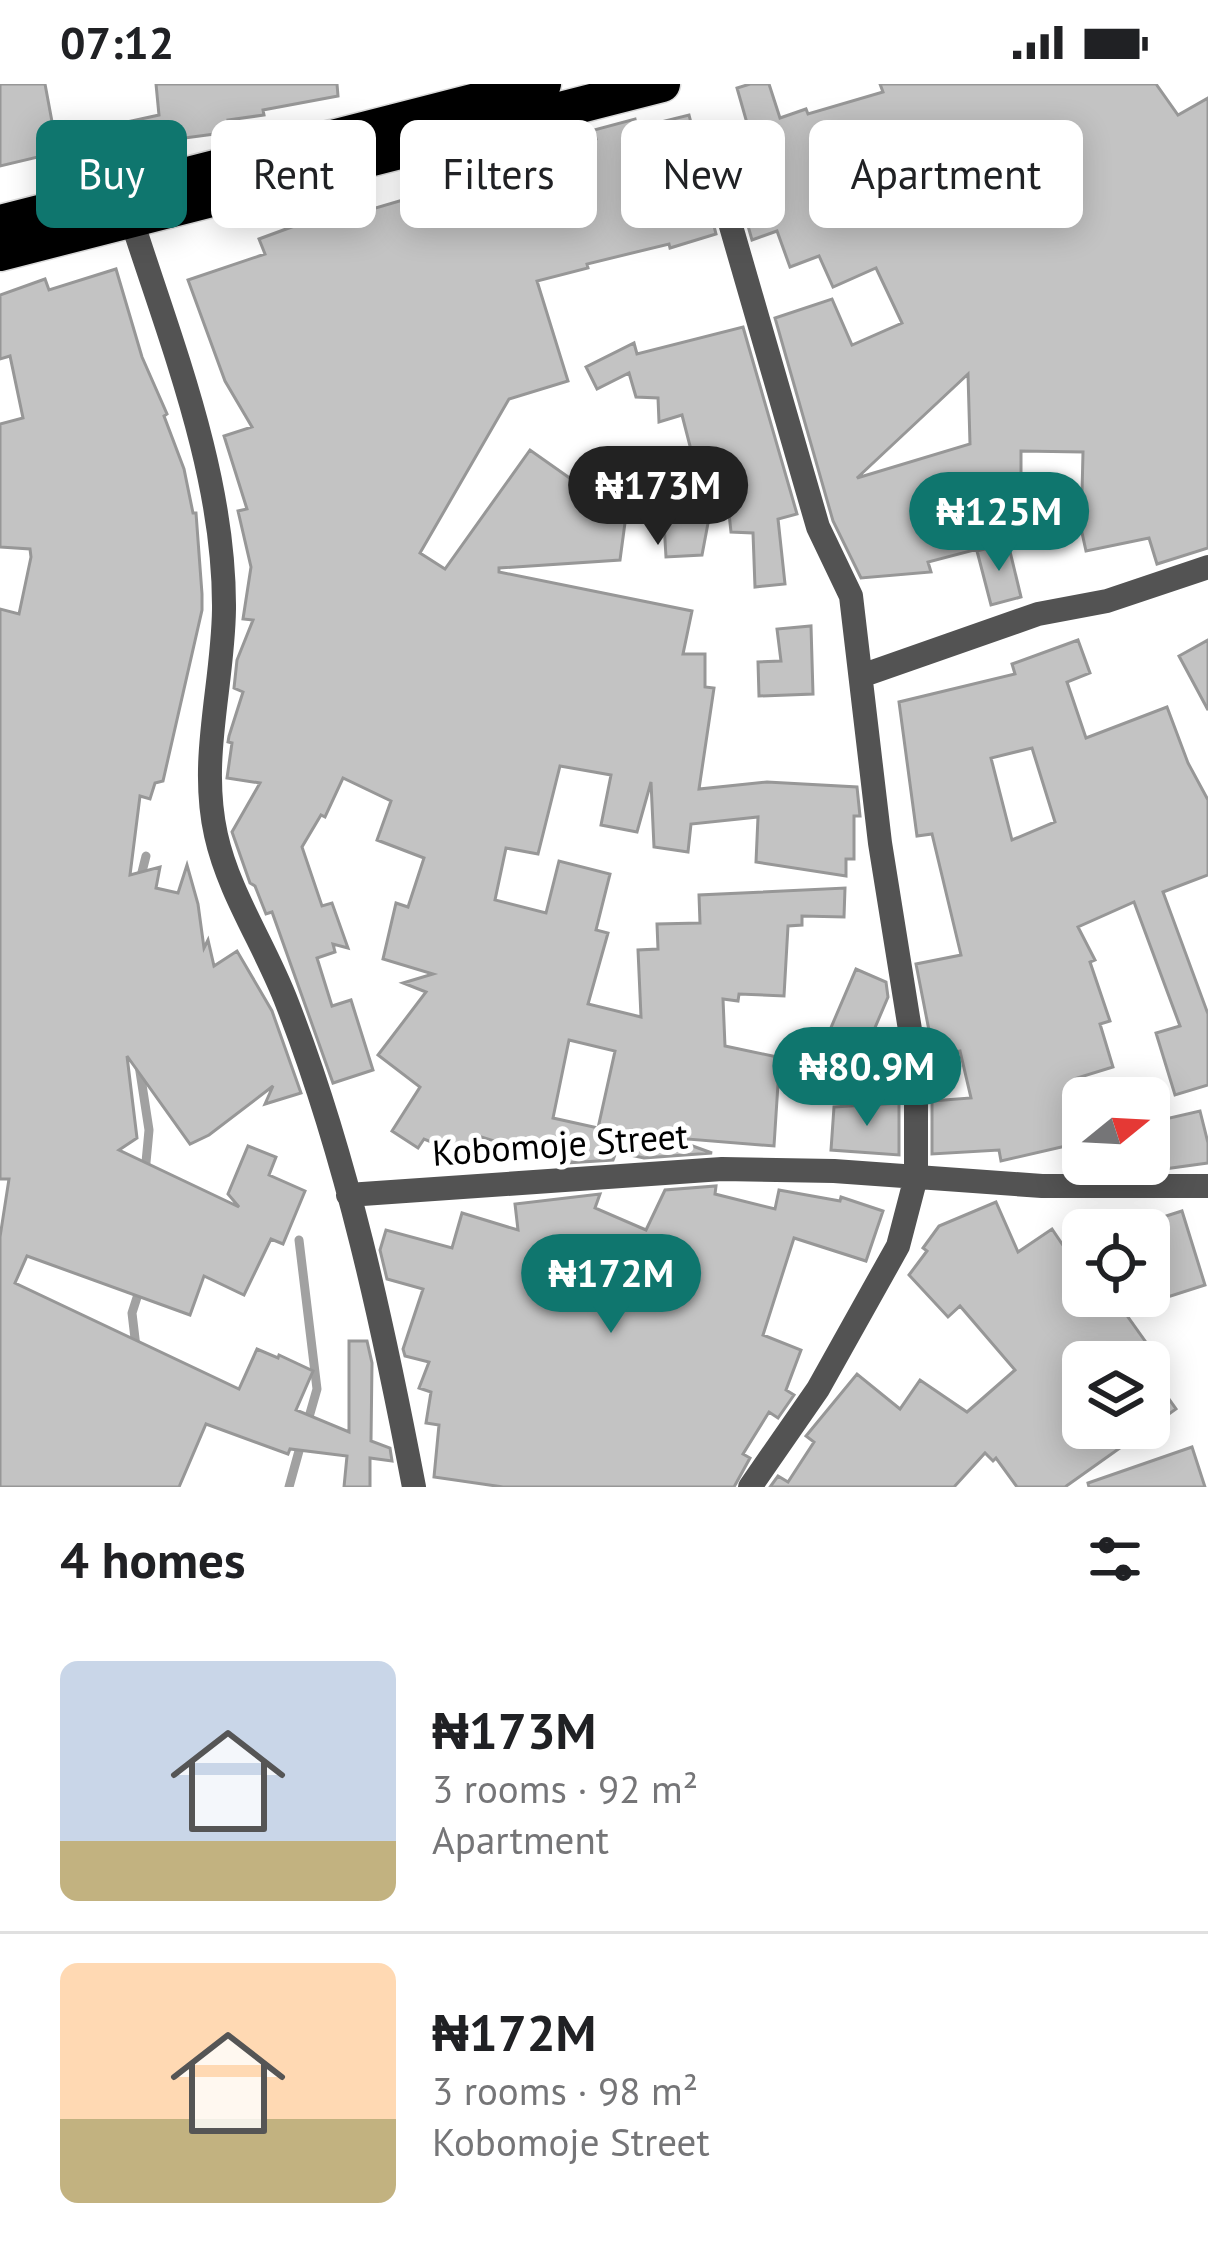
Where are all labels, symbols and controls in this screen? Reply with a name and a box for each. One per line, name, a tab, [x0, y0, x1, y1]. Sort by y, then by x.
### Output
text: 07:12	[60, 13, 174, 71]
chip: Buy	[36, 120, 187, 228]
chip: Rent	[211, 120, 376, 228]
chip: Filters	[400, 120, 597, 228]
chip: New	[621, 120, 785, 228]
chip: Apartment	[809, 120, 1083, 228]
pin: ₦173M	[574, 446, 742, 548]
text: ₦173M	[595, 459, 721, 510]
pin: ₦125M	[915, 472, 1083, 574]
text: ₦125M	[936, 485, 1062, 536]
pin: ₦80.9M	[769, 1027, 965, 1129]
text: ₦80.9M	[799, 1040, 935, 1091]
north arrow	[1062, 1077, 1170, 1185]
map controls	[1062, 1077, 1170, 1449]
street label: Kobomoje Street	[431, 1111, 689, 1176]
button: locate	[1062, 1209, 1170, 1317]
pin: ₦172M	[527, 1234, 695, 1336]
text: ₦172M	[548, 1247, 674, 1298]
button: layers	[1062, 1341, 1170, 1449]
text: 4 homes	[60, 1526, 246, 1592]
icon: filters	[1082, 1526, 1148, 1592]
text: ₦173M	[432, 1697, 596, 1763]
icon: home	[156, 1709, 300, 1853]
text: 3 rooms · 92 m²	[432, 1763, 698, 1814]
text: Apartment	[432, 1814, 609, 1865]
text: ₦172M	[432, 1999, 596, 2065]
icon: home	[156, 2011, 300, 2155]
text: 3 rooms · 98 m²	[432, 2065, 698, 2116]
text: Kobomoje Street	[432, 2116, 710, 2167]

